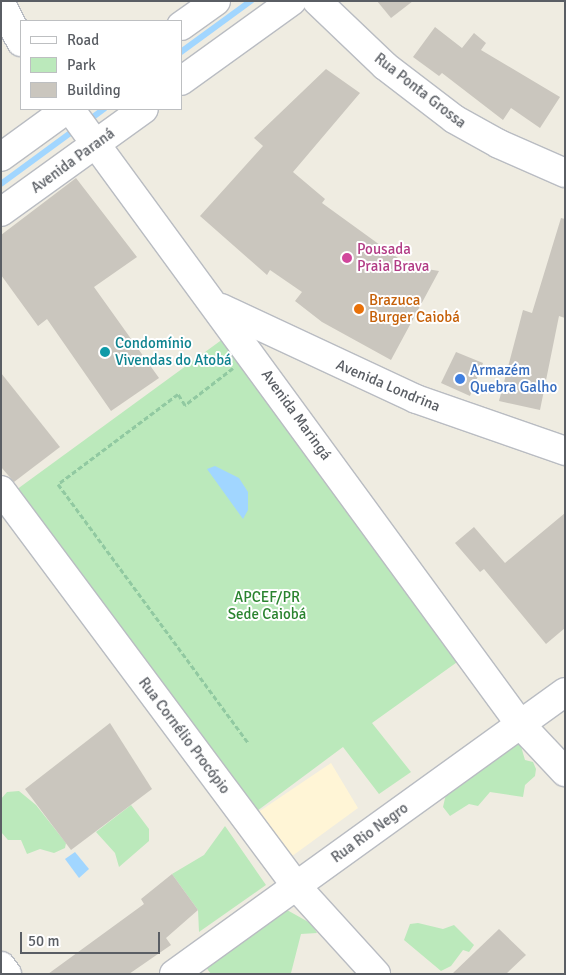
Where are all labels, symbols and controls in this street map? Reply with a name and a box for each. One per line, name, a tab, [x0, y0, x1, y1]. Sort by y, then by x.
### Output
legend	[20, 20, 182, 110]
text: Road	[67, 31, 99, 49]
street label: Rua Ponta Grossa	[371, 50, 469, 132]
text: Park	[67, 56, 96, 74]
text: Building	[67, 81, 121, 99]
street label: Avenida Paraná	[28, 125, 118, 197]
place label: Pousada Praia Brava	[357, 240, 429, 275]
marker: Pousada Praia Brava	[341, 252, 353, 264]
place label: Brazuca Burger Caiobá	[369, 291, 460, 326]
marker: Brazuca Burger Caiobá	[353, 303, 365, 315]
place label: Condomínio Vivendas do Atobá	[115, 334, 232, 369]
marker: Condomínio Vivendas do Atobá	[99, 346, 111, 358]
street label: Avenida Londrina	[333, 356, 443, 416]
place label: Armazém Quebra Galho	[470, 361, 557, 396]
street label: Avenida Maringá	[257, 366, 335, 464]
marker: Armazém Quebra Galho	[454, 373, 466, 385]
park label: APCEF/PR Sede Caiobá	[228, 588, 306, 623]
street label: Rua Cornélio Procópio	[134, 674, 234, 798]
street label: Rua Rio Negro	[328, 799, 412, 867]
scale bar	[22, 922, 162, 954]
text: 50 m	[28, 932, 59, 950]

